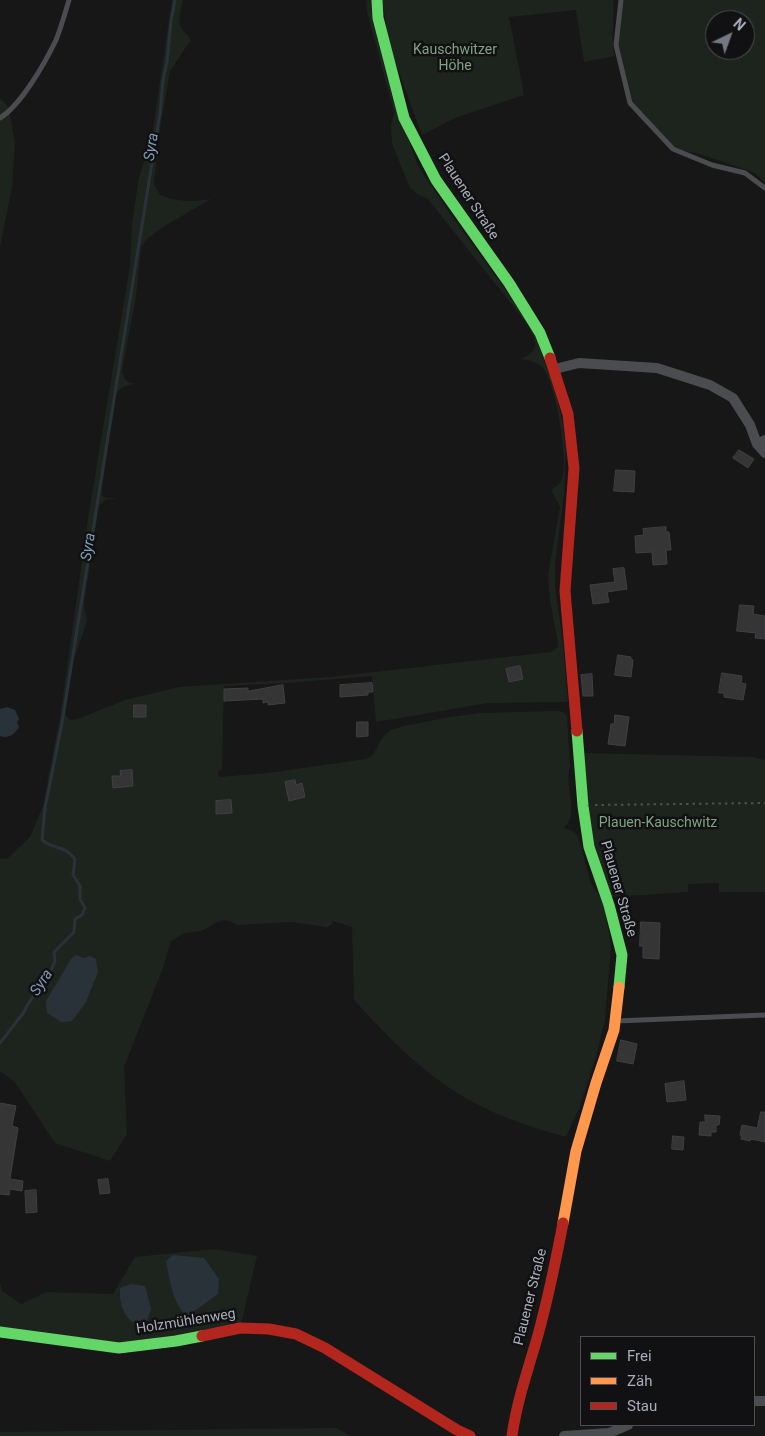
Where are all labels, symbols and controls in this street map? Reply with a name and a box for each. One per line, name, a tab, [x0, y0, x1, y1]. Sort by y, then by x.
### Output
north arrow	[705, 10, 755, 60]
text: N	[730, 15, 748, 34]
park label: Kauschwitzer Höhe	[413, 42, 497, 74]
water label: Syra	[141, 132, 163, 162]
street label: Plauener Straße	[434, 151, 502, 243]
water label: Syra	[78, 532, 100, 562]
park label: Plauen-Kauschwitz	[599, 815, 717, 831]
street label: Plauener Straße	[596, 839, 640, 939]
water label: Syra	[27, 966, 57, 1000]
street label: Plauener Straße	[511, 1247, 551, 1347]
street label: Holzmühlenweg	[135, 1306, 237, 1338]
legend	[580, 1336, 755, 1426]
text: Frei	[627, 1347, 652, 1365]
text: Zäh	[627, 1372, 652, 1390]
text: Stau	[627, 1397, 657, 1415]

